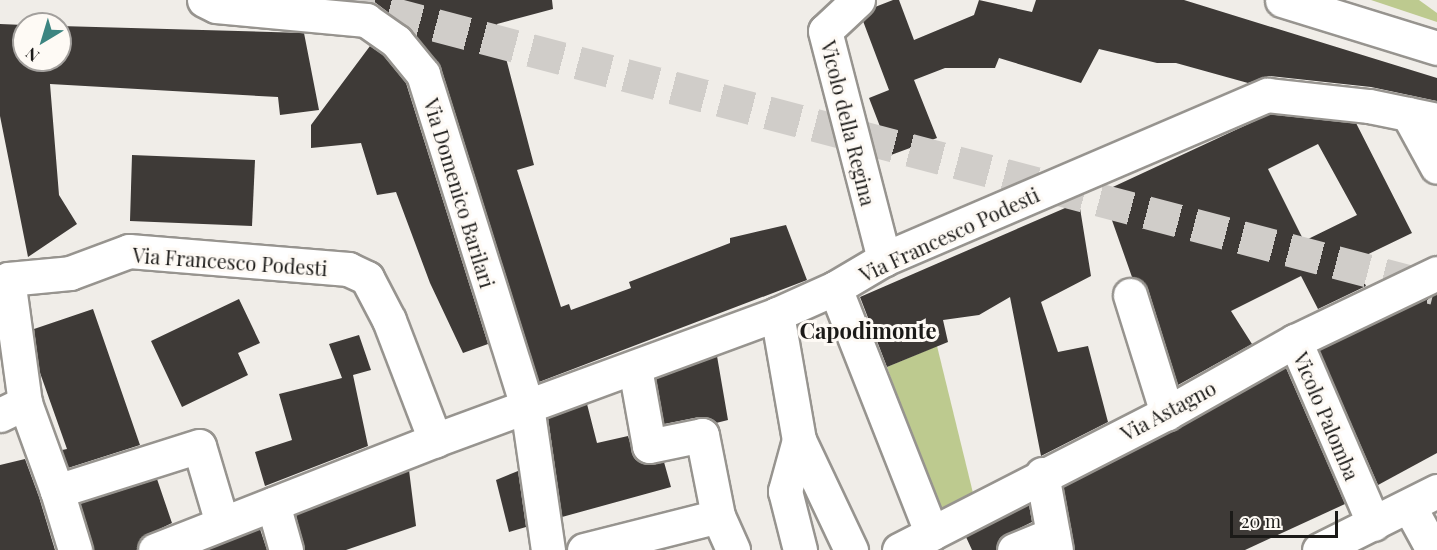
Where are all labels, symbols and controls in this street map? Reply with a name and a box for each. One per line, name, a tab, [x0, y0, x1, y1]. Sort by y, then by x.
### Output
north arrow	[12, 12, 72, 72]
street label: Vicolo della Regina	[817, 38, 881, 208]
text: N	[21, 43, 43, 67]
street label: Via Domenico Barilari	[420, 95, 500, 291]
street label: Via Francesco Podesti	[855, 182, 1043, 286]
street label: Via Francesco Podesti	[132, 242, 328, 280]
district label: Capodimonte	[799, 318, 937, 344]
street label: Vicolo Palomba	[1289, 348, 1365, 484]
street label: Via Astagno	[1116, 375, 1220, 445]
scale bar	[1233, 499, 1341, 537]
text: 20 m	[1241, 509, 1281, 533]

